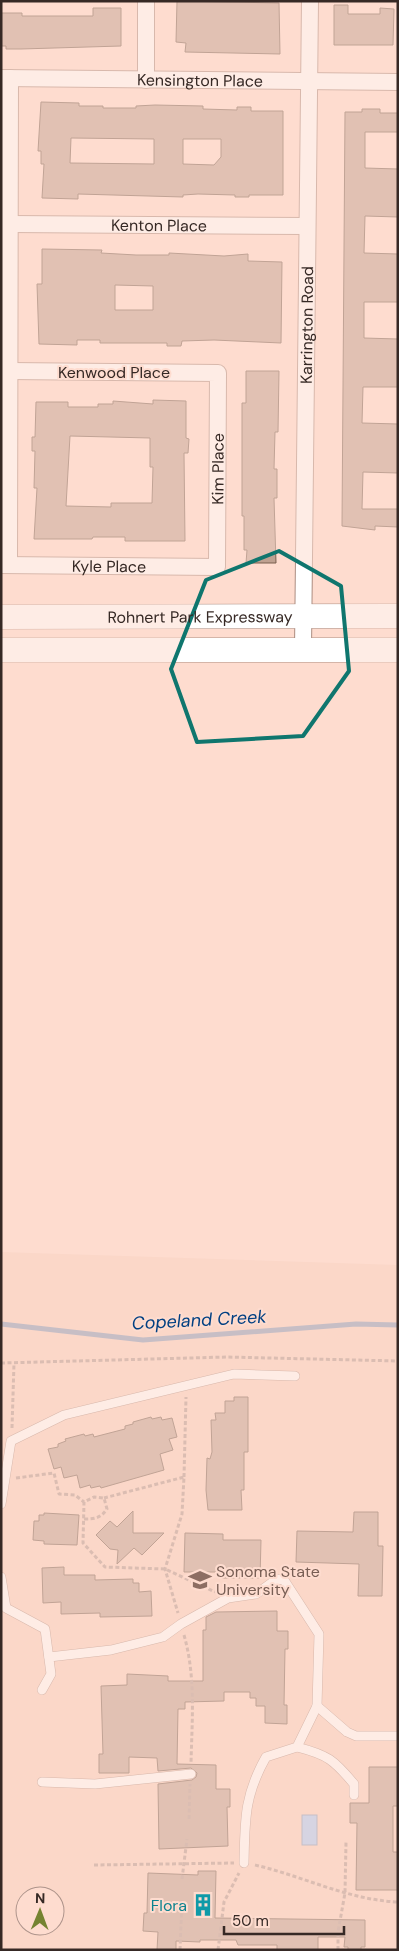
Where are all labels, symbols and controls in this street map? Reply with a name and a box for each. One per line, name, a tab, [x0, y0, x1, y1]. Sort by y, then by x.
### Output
street label: Kensington Place	[137, 69, 263, 91]
street label: Kenton Place	[111, 214, 207, 236]
street label: Karrington Road	[295, 266, 318, 384]
street label: Kenwood Place	[58, 362, 170, 383]
street label: Kim Place	[207, 433, 228, 505]
street label: Kyle Place	[72, 555, 146, 577]
street label: Rohnert Park Expressway	[107, 606, 293, 627]
water label: Copeland Creek	[131, 1304, 268, 1336]
place label: Sonoma State University	[216, 1561, 320, 1600]
school or university icon: Sonoma State University	[187, 1567, 213, 1593]
north arrow	[15, 1886, 65, 1936]
text: N	[35, 1889, 45, 1907]
building icon: Flora	[190, 1892, 216, 1918]
place label: Flora	[151, 1895, 187, 1916]
scale bar	[224, 1904, 344, 1936]
text: 50 m	[232, 1911, 269, 1931]

